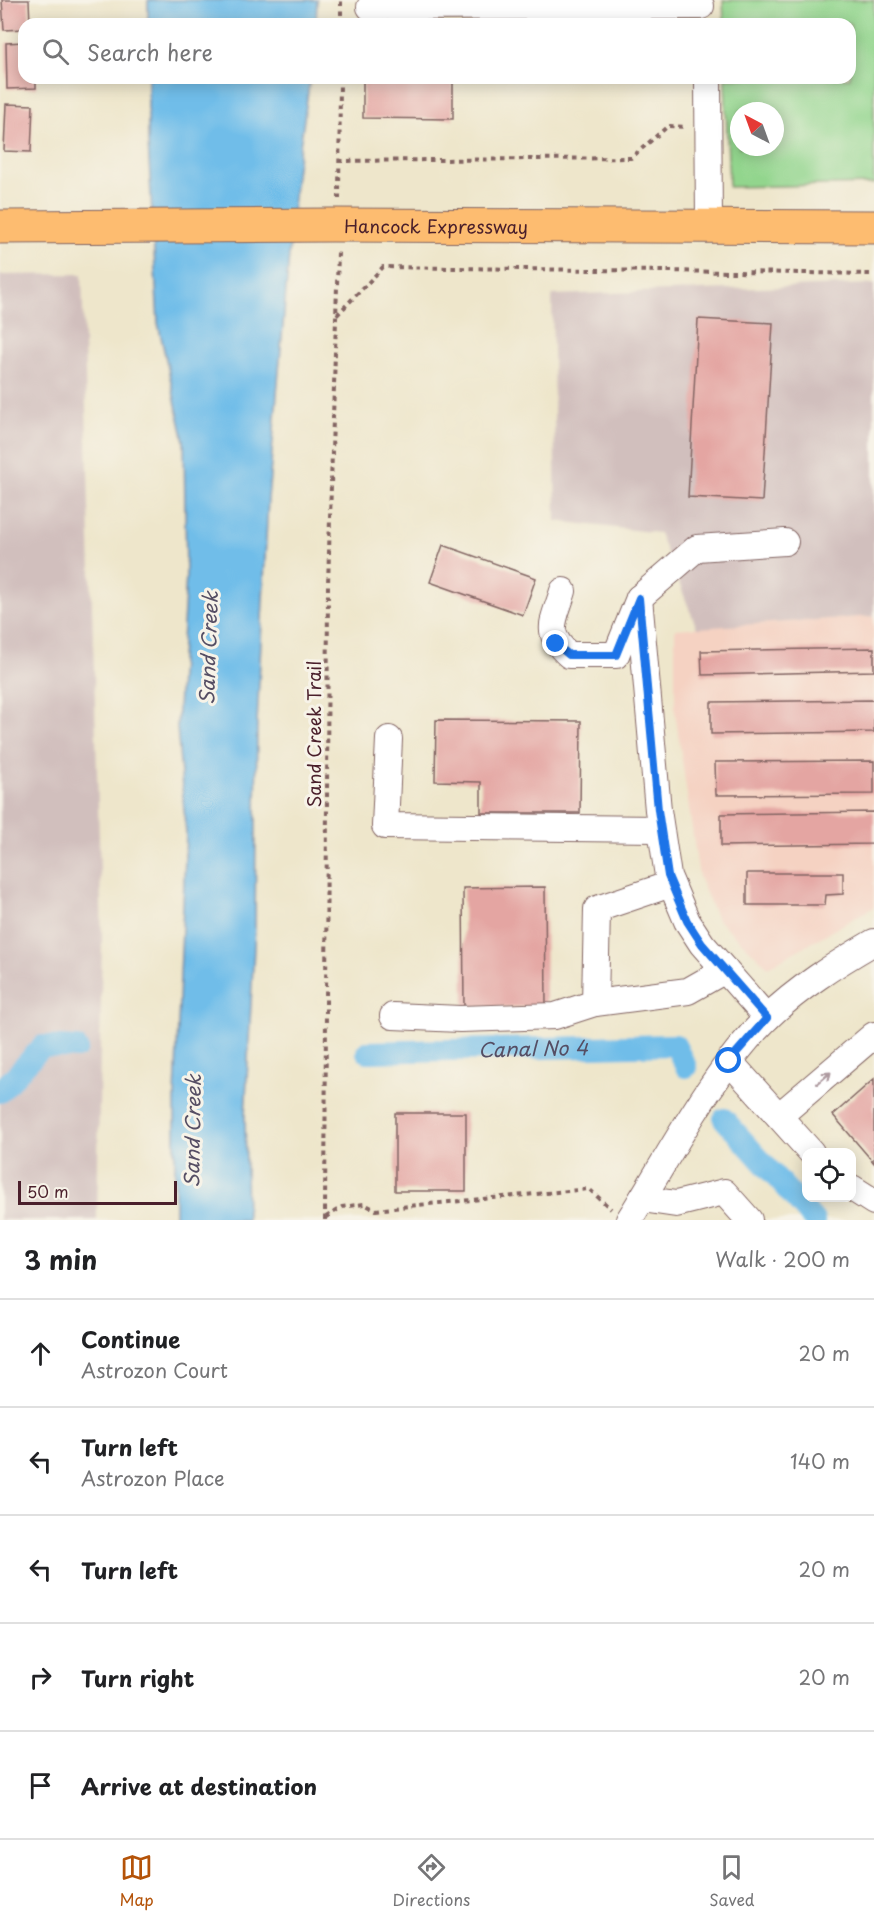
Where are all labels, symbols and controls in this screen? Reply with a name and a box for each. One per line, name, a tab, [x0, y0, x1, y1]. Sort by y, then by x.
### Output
search box	[18, 18, 856, 84]
icon: search	[39, 35, 72, 68]
text: Search here	[87, 35, 213, 68]
north arrow	[730, 102, 784, 156]
street label: Hancock Expressway	[344, 212, 528, 239]
water label: Sand Creek	[191, 590, 225, 705]
route end	[542, 630, 568, 656]
street label: Sand Creek Trail	[300, 661, 327, 808]
water label: Canal No 4	[478, 1032, 589, 1064]
route start	[715, 1047, 741, 1073]
one-way arrow	[816, 1071, 831, 1085]
water label: Sand Creek	[176, 1073, 208, 1188]
map controls	[802, 1148, 856, 1202]
button: locate	[802, 1148, 856, 1202]
scale bar	[18, 1178, 177, 1206]
text: 50 m	[27, 1179, 68, 1203]
text: 3 min	[24, 1240, 97, 1279]
text: Walk · 200 m	[715, 1244, 850, 1274]
text: Continue	[81, 1322, 180, 1355]
icon: ahead	[24, 1337, 57, 1370]
text: 20 m	[798, 1338, 850, 1368]
text: Astrozon Court	[81, 1355, 228, 1385]
text: Turn left	[81, 1430, 178, 1463]
icon: left	[24, 1445, 57, 1478]
text: 140 m	[790, 1446, 850, 1476]
text: Astrozon Place	[81, 1463, 225, 1493]
icon: left	[24, 1553, 57, 1586]
text: Turn left	[81, 1553, 178, 1586]
text: 20 m	[798, 1554, 850, 1584]
icon: right	[24, 1661, 57, 1694]
text: Turn right	[81, 1661, 194, 1694]
text: 20 m	[798, 1662, 850, 1692]
icon: arrive	[24, 1769, 57, 1802]
text: Arrive at destination	[81, 1769, 317, 1802]
tab: Map	[119, 1851, 154, 1911]
tab: Directions	[392, 1851, 470, 1911]
tab: Saved	[709, 1851, 755, 1911]

